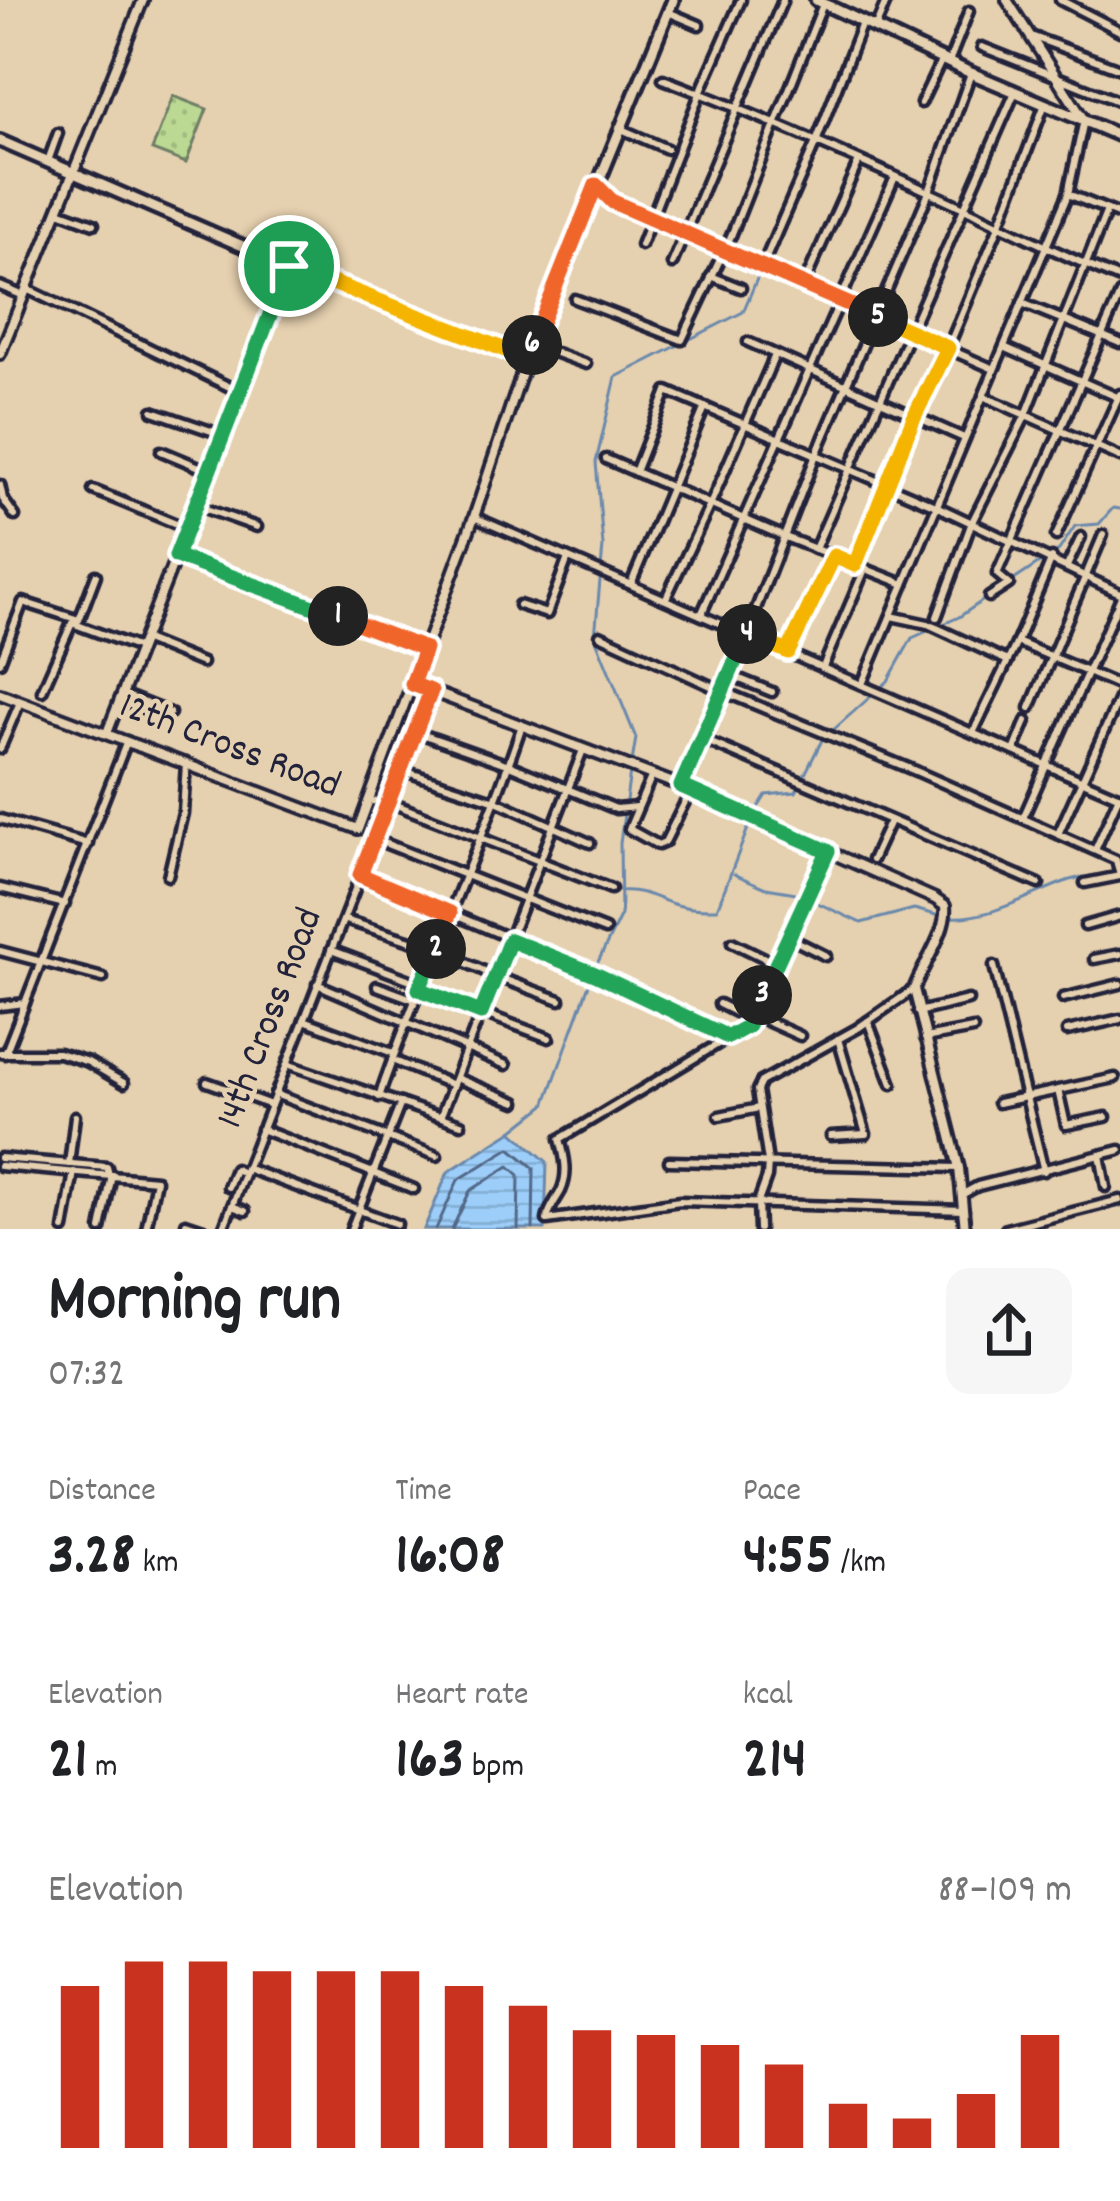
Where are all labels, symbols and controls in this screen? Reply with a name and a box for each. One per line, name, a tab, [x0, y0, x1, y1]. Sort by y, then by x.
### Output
pin	[238, 215, 340, 317]
icon: arrive	[256, 233, 322, 299]
pin: 5	[848, 287, 908, 347]
text: 5	[870, 293, 886, 340]
pin: 6	[502, 315, 562, 375]
text: 6	[524, 321, 540, 368]
pin: 1	[308, 586, 368, 646]
text: 1	[334, 592, 342, 639]
pin: 4	[717, 604, 777, 664]
text: 4	[740, 610, 754, 657]
street label: 12th Cross Road	[111, 681, 347, 815]
street label: 14th Cross Road	[205, 901, 339, 1137]
pin: 2	[406, 919, 466, 979]
text: 2	[429, 925, 443, 972]
pin: 3	[732, 965, 792, 1025]
text: 3	[755, 971, 769, 1018]
text: Morning run	[48, 1257, 341, 1351]
button: share	[946, 1268, 1072, 1394]
text: 07:32	[48, 1349, 125, 1404]
text: Distance	[48, 1469, 156, 1516]
text: Time	[395, 1469, 452, 1516]
text: Pace	[743, 1469, 801, 1516]
text: 3.28	[48, 1516, 135, 1602]
text: 16:08	[395, 1516, 505, 1602]
text: 4:55	[743, 1516, 833, 1602]
text: km	[135, 1541, 179, 1588]
text: /km	[833, 1541, 886, 1588]
text: Elevation	[48, 1673, 163, 1720]
text: Heart rate	[395, 1673, 529, 1720]
text: kcal	[743, 1673, 793, 1720]
text: 21	[48, 1720, 87, 1806]
text: 163	[395, 1720, 465, 1806]
text: 214	[743, 1720, 807, 1806]
text: m	[87, 1745, 118, 1792]
text: bpm	[465, 1745, 524, 1792]
text: Elevation	[48, 1865, 184, 1920]
text: 88–109 m	[938, 1865, 1072, 1920]

